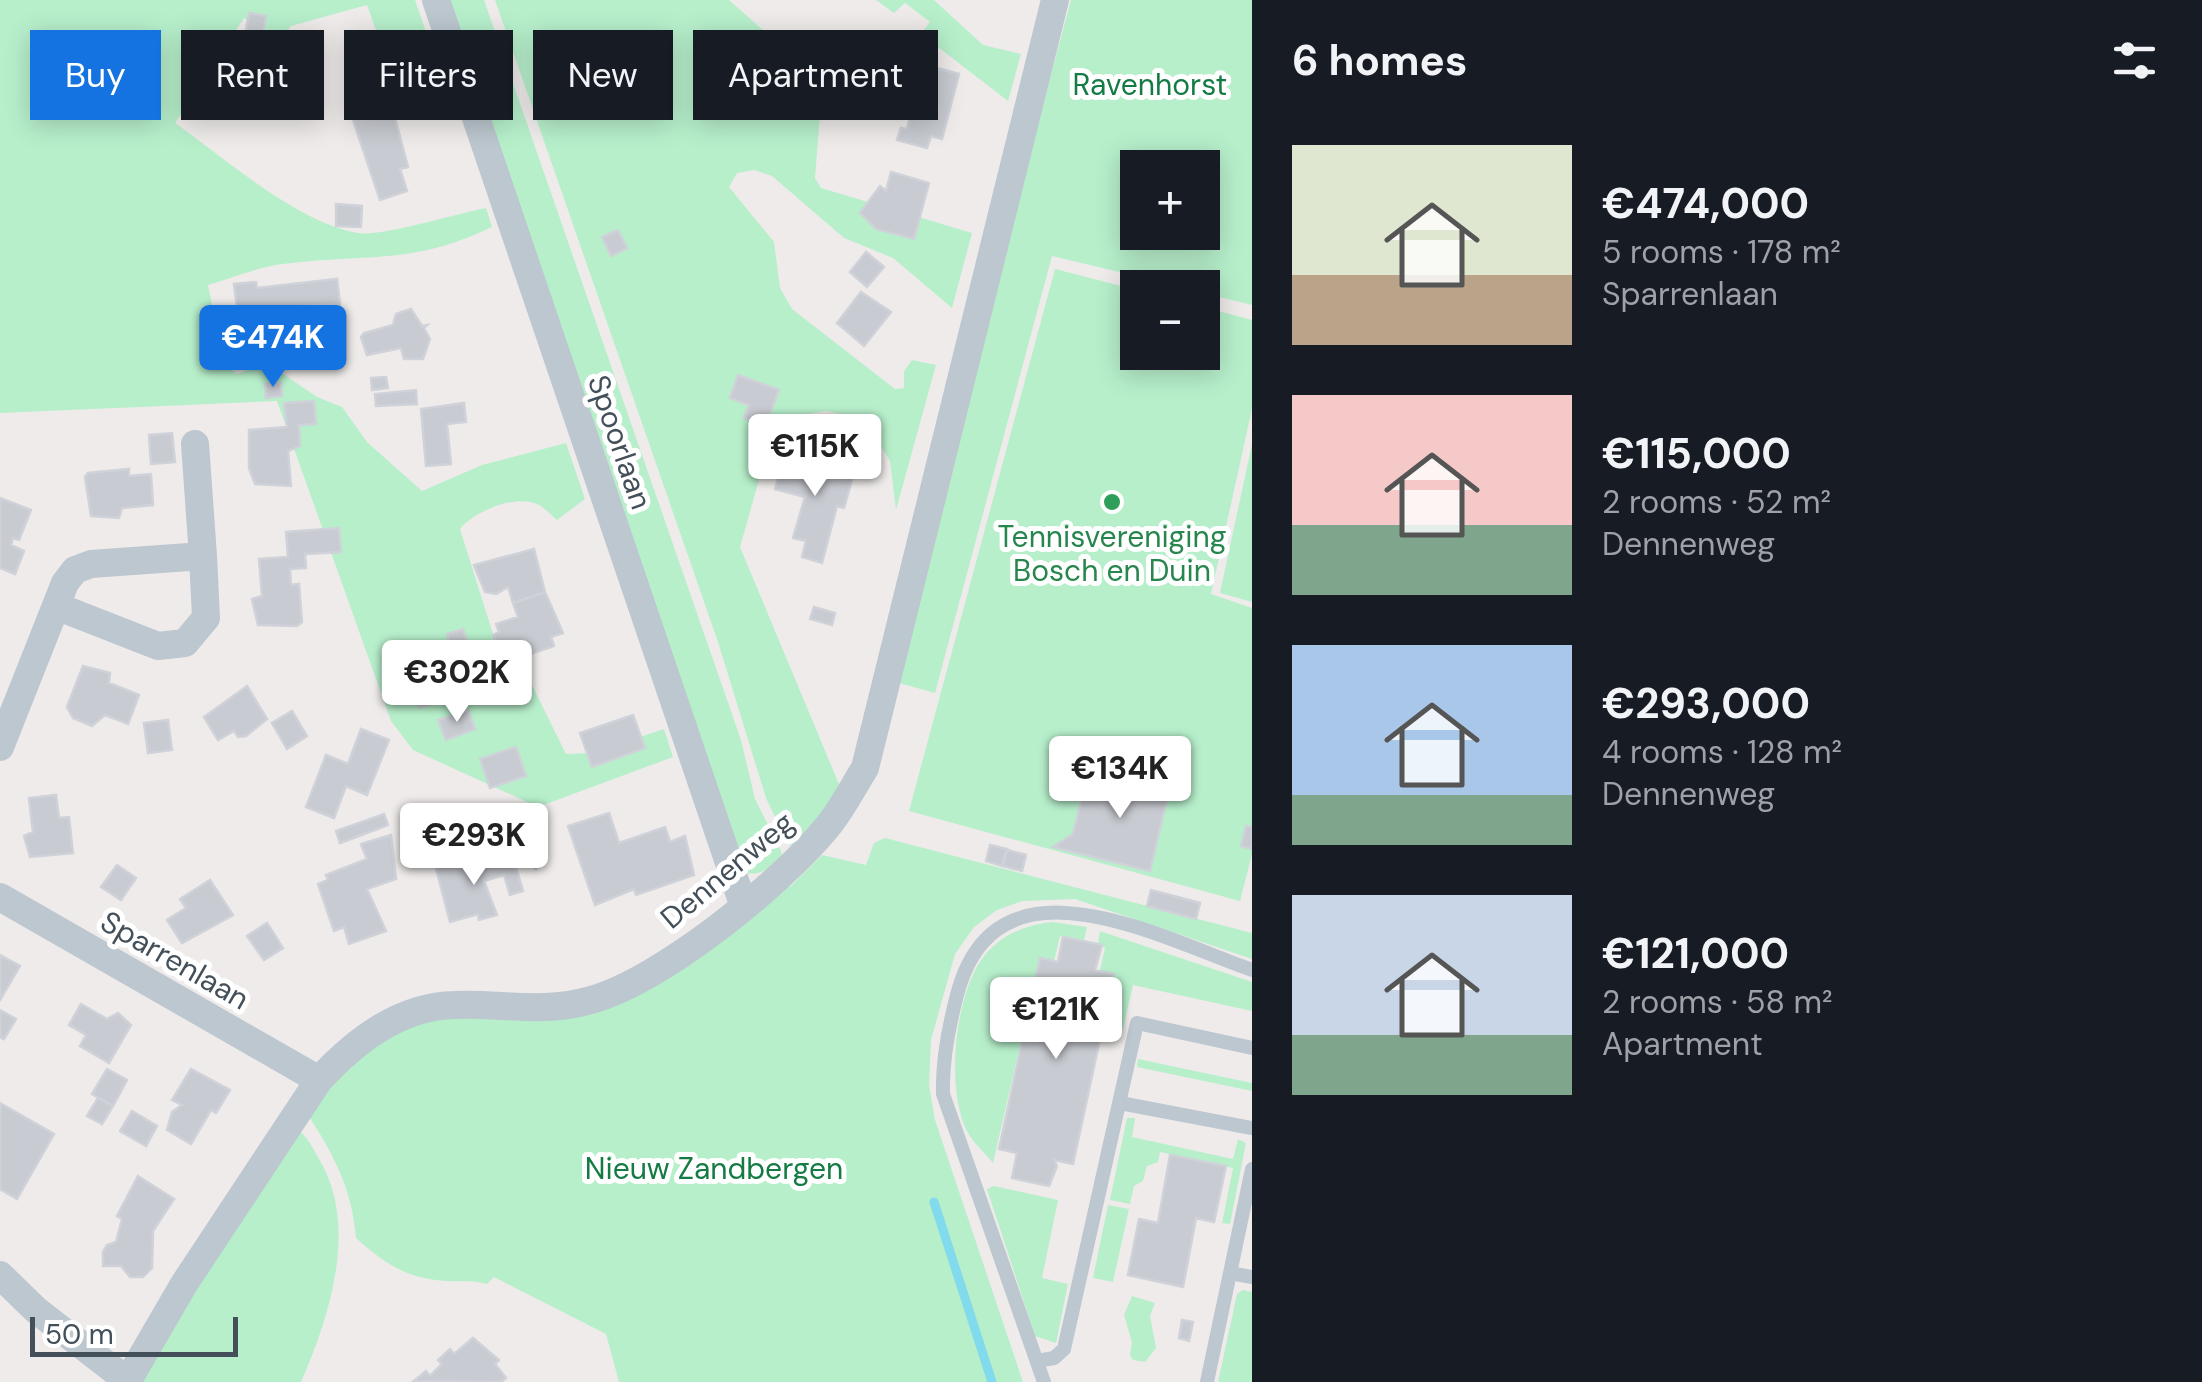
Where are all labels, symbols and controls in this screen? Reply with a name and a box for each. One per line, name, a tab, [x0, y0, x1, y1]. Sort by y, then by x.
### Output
chip: Buy	[30, 30, 161, 120]
chip: Rent	[181, 30, 324, 120]
chip: Filters	[344, 30, 513, 120]
chip: New	[533, 30, 673, 120]
chip: Apartment	[693, 30, 938, 120]
text: 6 homes	[1292, 33, 1467, 88]
icon: filters	[2107, 33, 2162, 88]
park label: Ravenhorst	[1073, 65, 1227, 104]
map controls	[1120, 150, 1220, 370]
button: +	[1120, 150, 1220, 250]
text: €474,000	[1602, 176, 1809, 231]
icon: home	[1372, 185, 1492, 305]
text: 5 rooms · 178 m²	[1602, 231, 1841, 273]
button: −	[1120, 270, 1220, 370]
text: Sparrenlaan	[1602, 273, 1778, 315]
pin: €474K	[203, 305, 343, 390]
text: €474K	[221, 316, 325, 358]
street label: Spoorlaan	[579, 370, 661, 514]
pin: €115K	[745, 414, 885, 499]
text: €115K	[770, 425, 860, 467]
text: €115,000	[1602, 426, 1791, 481]
icon: home	[1372, 435, 1492, 555]
text: 2 rooms · 52 m²	[1602, 481, 1831, 523]
marker: Tennisvereniging Bosch en Duin	[1101, 491, 1123, 513]
place label: Tennisvereniging Bosch en Duin	[997, 517, 1227, 590]
text: Dennenweg	[1602, 523, 1775, 565]
pin: €302K	[387, 640, 527, 725]
text: €302K	[404, 651, 510, 693]
text: €293,000	[1602, 676, 1810, 731]
icon: home	[1372, 685, 1492, 805]
text: 4 rooms · 128 m²	[1602, 731, 1842, 773]
pin: €134K	[1050, 736, 1190, 821]
text: €134K	[1071, 747, 1169, 789]
text: Dennenweg	[1602, 773, 1775, 815]
pin: €293K	[404, 803, 544, 888]
street label: Dennenweg	[652, 803, 802, 937]
text: €293K	[422, 814, 526, 856]
street label: Sparrenlaan	[94, 902, 256, 1018]
text: €121,000	[1602, 926, 1789, 981]
icon: home	[1372, 935, 1492, 1055]
pin: €121K	[986, 977, 1126, 1062]
text: 2 rooms · 58 m²	[1602, 981, 1833, 1023]
text: €121K	[1012, 988, 1100, 1030]
text: Apartment	[1602, 1023, 1763, 1065]
park label: Nieuw Zandbergen	[585, 1149, 843, 1188]
scale bar	[30, 1312, 238, 1356]
text: 50 m	[45, 1316, 114, 1353]

